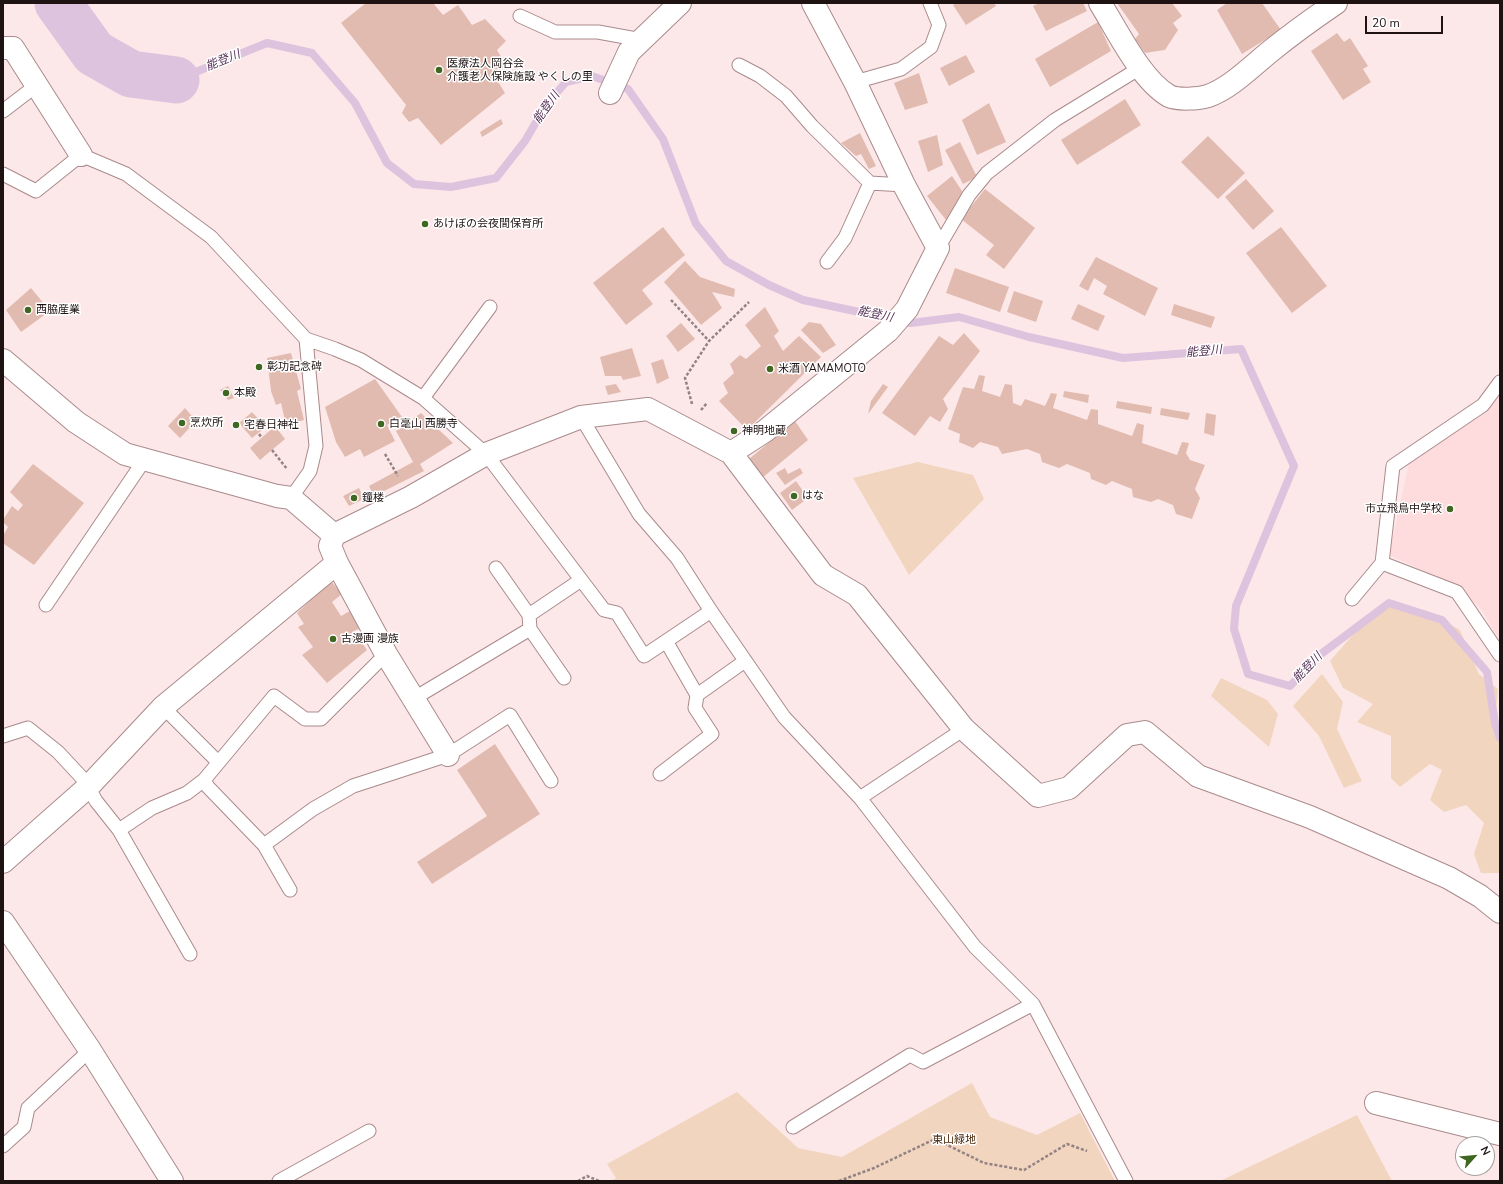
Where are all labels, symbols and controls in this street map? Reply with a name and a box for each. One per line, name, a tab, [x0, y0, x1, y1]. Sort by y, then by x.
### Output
scale bar	[1367, 8, 1445, 34]
text: 20 m	[1372, 15, 1400, 31]
water label: 能登川	[204, 48, 242, 74]
place label: 医療法人岡谷会 介護老人保険施設 やくしの里	[447, 57, 593, 83]
marker: 医療法人岡谷会 介護老人保険施設 やくしの里	[434, 65, 444, 75]
water label: 能登川	[531, 89, 563, 127]
place label: あけぼの会夜間保育所	[433, 217, 543, 231]
marker: あけぼの会夜間保育所	[420, 219, 430, 229]
place label: 西脇産業	[36, 303, 80, 317]
water label: 能登川	[856, 304, 894, 326]
marker: 西脇産業	[23, 305, 33, 315]
water label: 能登川	[1185, 343, 1223, 361]
place label: 彰功記念碑	[267, 360, 322, 374]
marker: 彰功記念碑	[254, 362, 264, 372]
place label: 米酒 YAMAMOTO	[778, 362, 866, 376]
marker: 米酒 YAMAMOTO	[765, 364, 775, 374]
place label: 本殿	[234, 386, 256, 400]
marker: 本殿	[221, 388, 231, 398]
place label: 烹炊所	[190, 416, 223, 430]
place label: 白毫山 西勝寺	[389, 417, 458, 431]
marker: 烹炊所	[177, 418, 187, 428]
place label: 宅春日神社	[244, 418, 299, 432]
marker: 白毫山 西勝寺	[376, 419, 386, 429]
marker: 宅春日神社	[231, 420, 241, 430]
place label: 神明地蔵	[742, 424, 786, 438]
marker: 神明地蔵	[729, 426, 739, 436]
place label: はな	[802, 489, 824, 503]
place label: 鐘楼	[362, 491, 384, 505]
marker: はな	[789, 491, 799, 501]
marker: 鐘楼	[349, 493, 359, 503]
place label: 市立飛鳥中学校	[1365, 502, 1442, 516]
marker: 市立飛鳥中学校	[1445, 504, 1455, 514]
place label: 古漫画 漫族	[341, 632, 399, 646]
marker: 古漫画 漫族	[328, 634, 338, 644]
water label: 能登川	[1290, 650, 1326, 686]
park label: 東山緑地	[932, 1133, 976, 1147]
north arrow	[1455, 1136, 1495, 1176]
text: N	[1477, 1144, 1494, 1158]

